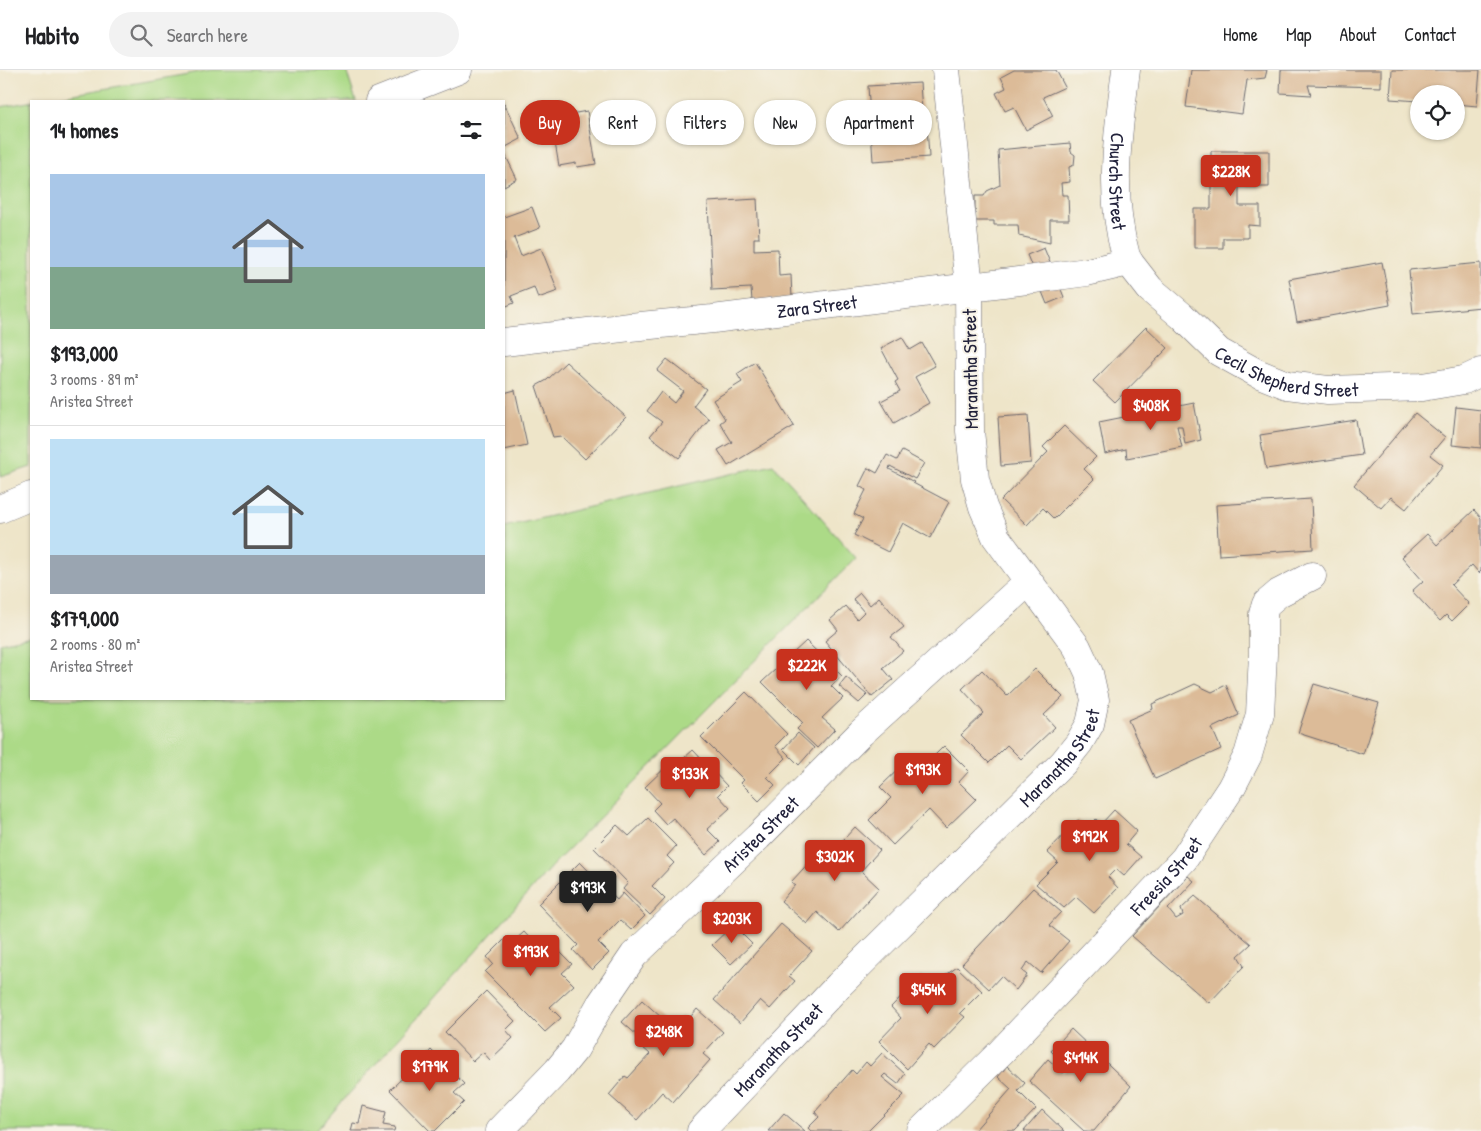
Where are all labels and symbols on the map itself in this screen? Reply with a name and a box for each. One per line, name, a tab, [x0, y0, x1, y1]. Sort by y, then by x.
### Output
street label: Church Street	[1103, 132, 1133, 232]
pin: $228K	[1196, 154, 1266, 197]
street label: Zara Street	[775, 288, 859, 324]
street label: Maranatha Street	[956, 308, 984, 429]
street label: Cecil Shepherd Street	[1210, 339, 1359, 403]
pin: $408K	[1116, 388, 1186, 431]
pin: $222K	[772, 648, 842, 691]
street label: Maranatha Street	[1013, 706, 1106, 813]
pin: $193K	[888, 752, 958, 795]
pin: $133K	[655, 756, 725, 799]
street label: Aristea Street	[716, 790, 805, 878]
pin: $192K	[1055, 820, 1125, 862]
street label: Freesia Street	[1124, 831, 1208, 922]
pin: $302K	[800, 840, 870, 882]
pin: $193K	[553, 870, 623, 913]
pin: $203K	[697, 902, 767, 944]
pin: $193K	[496, 934, 566, 977]
pin: $454K	[893, 972, 963, 1015]
street label: Maranatha Street	[727, 997, 829, 1102]
pin: $248K	[629, 1014, 699, 1057]
pin: $414K	[1046, 1040, 1116, 1083]
pin: $179K	[395, 1050, 465, 1092]

